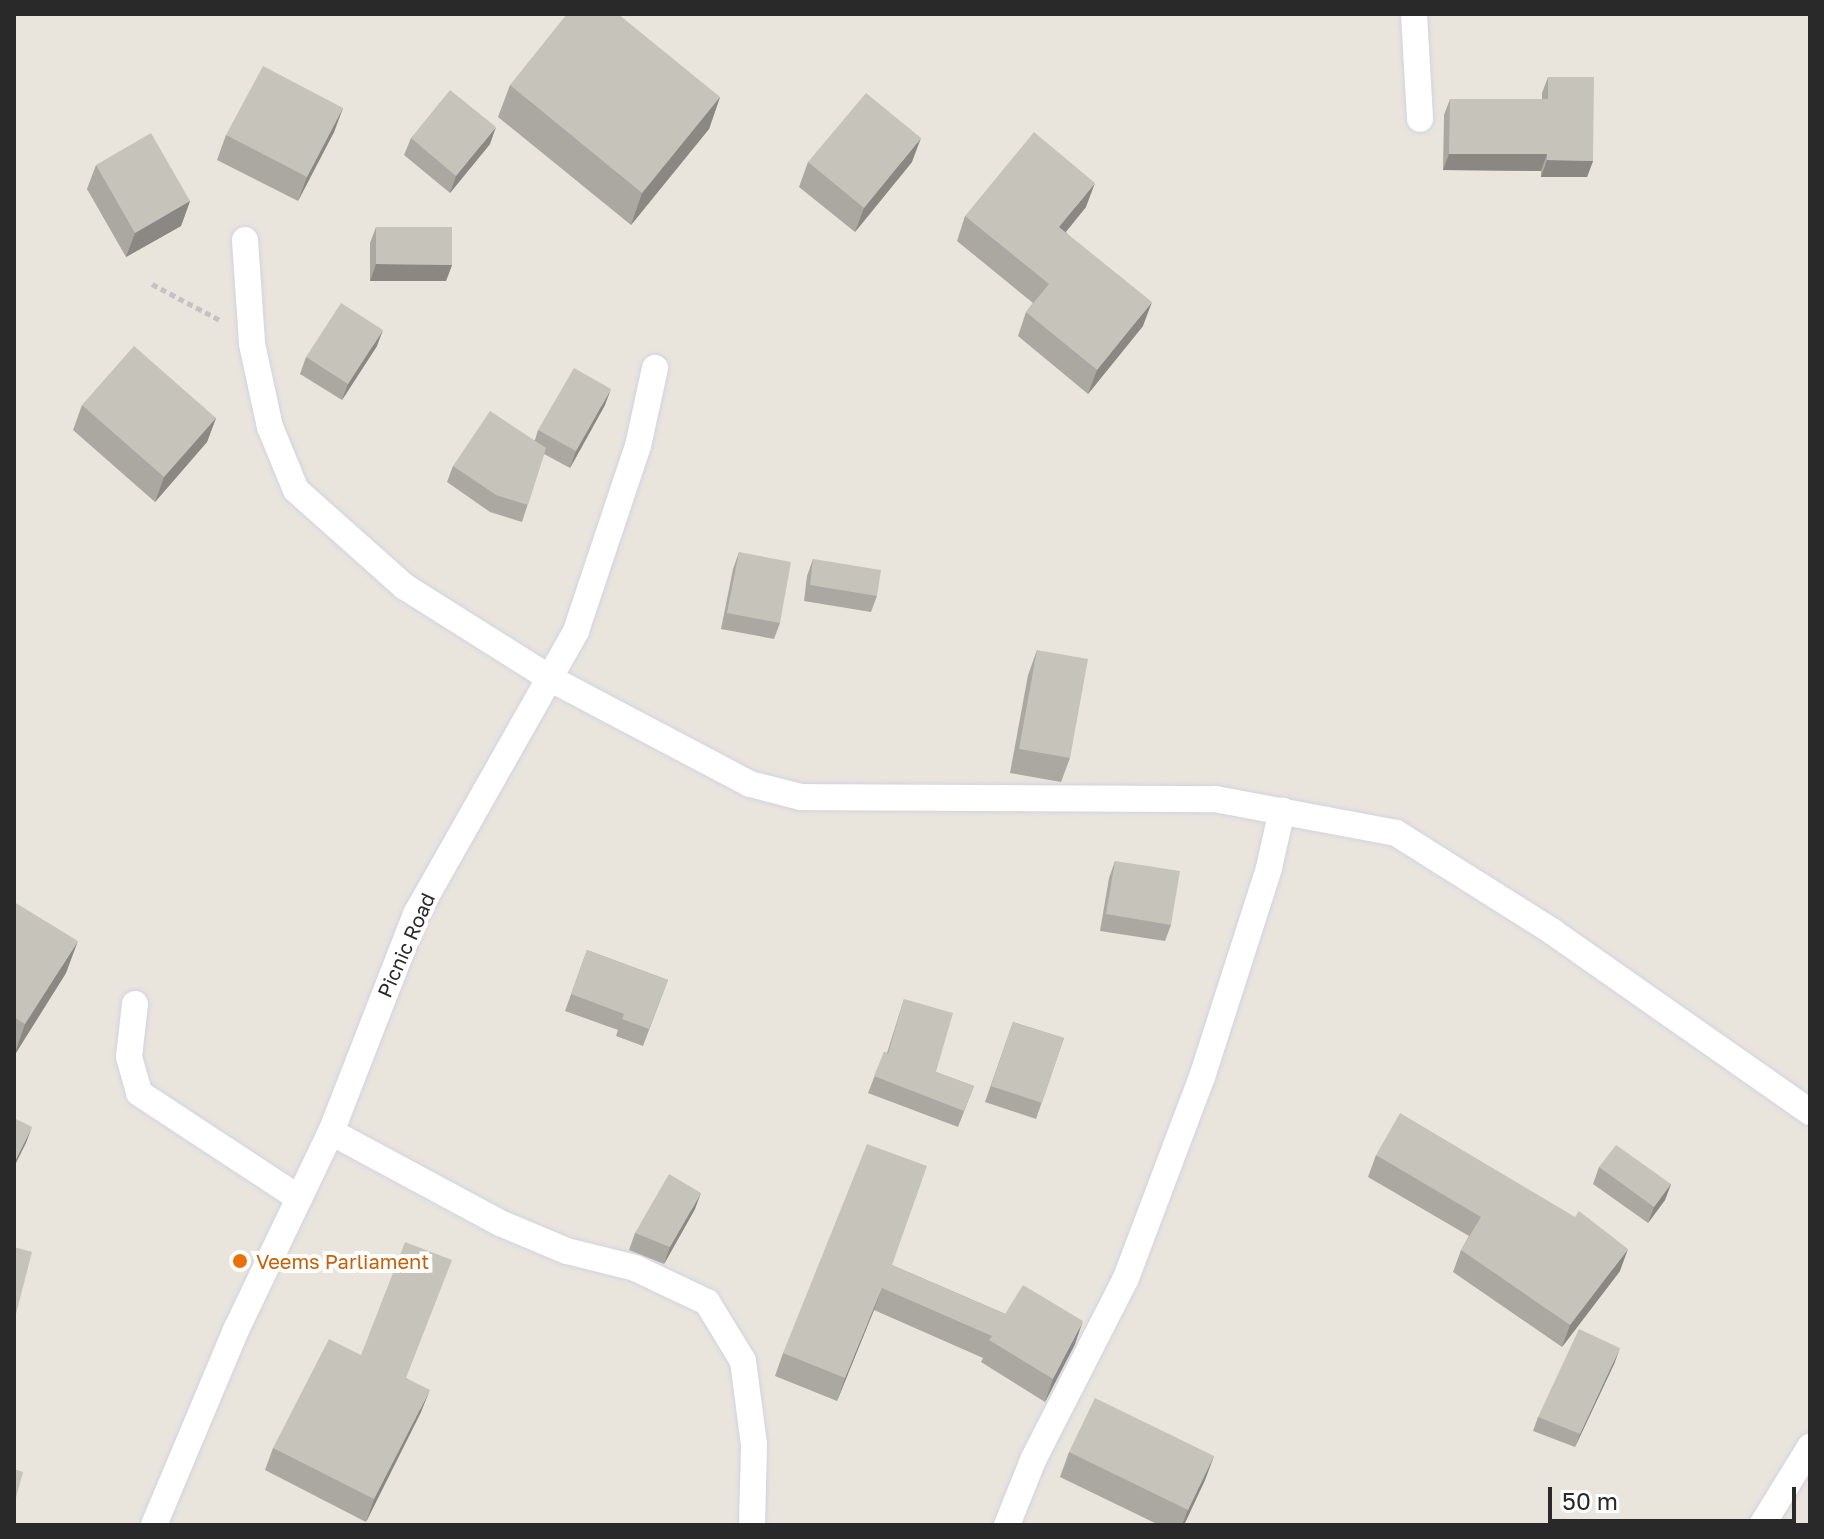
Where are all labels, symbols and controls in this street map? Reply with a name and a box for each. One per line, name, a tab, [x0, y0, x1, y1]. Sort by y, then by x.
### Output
street label: Picnic Road	[372, 889, 440, 1001]
place label: Veems Parliament	[256, 1249, 429, 1273]
marker: Veems Parliament	[231, 1252, 249, 1270]
scale bar	[1552, 1471, 1800, 1521]
text: 50 m	[1562, 1486, 1618, 1515]

